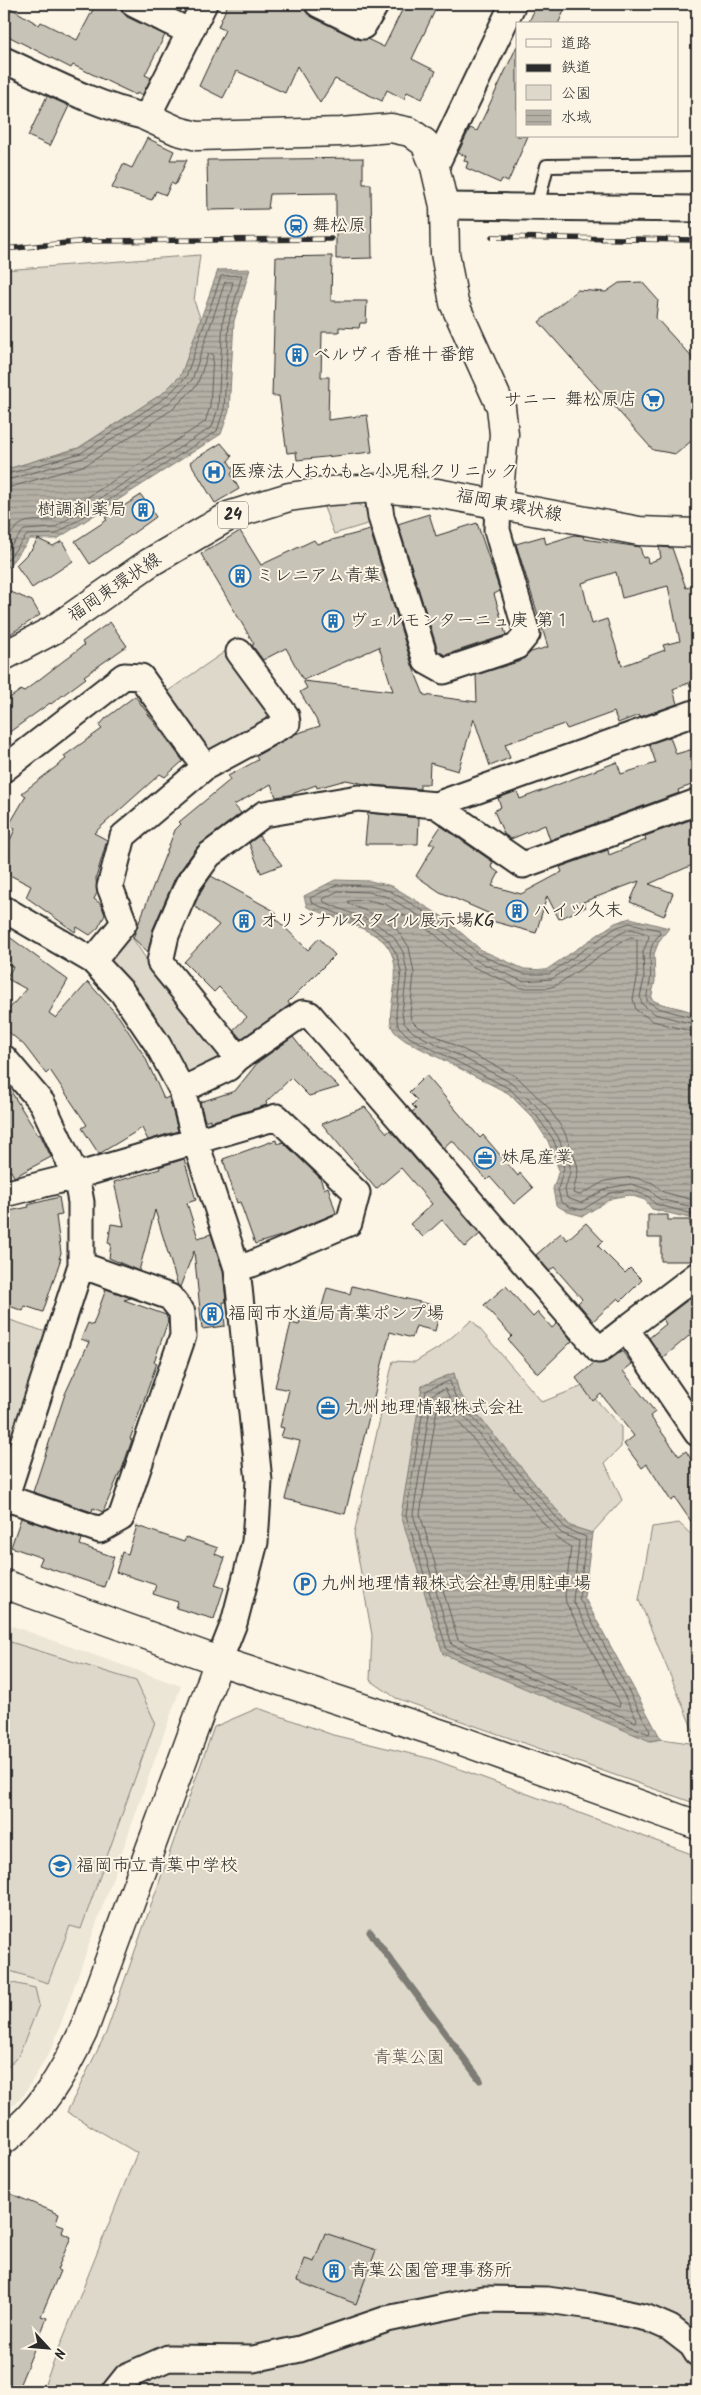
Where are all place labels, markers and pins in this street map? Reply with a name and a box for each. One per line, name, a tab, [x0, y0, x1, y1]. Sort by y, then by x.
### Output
place label: 舞松原	[312, 212, 366, 241]
station icon: 舞松原	[284, 214, 308, 238]
place label: ベルヴィ香椎十番館	[313, 341, 475, 370]
building icon: ベルヴィ香椎十番館	[285, 343, 309, 367]
place label: サニー 舞松原店	[504, 386, 637, 415]
supermarket icon: サニー 舞松原店	[641, 388, 665, 412]
place label: 医療法人おかもと小児科クリニック	[230, 458, 518, 487]
hospital icon: 医療法人おかもと小児科クリニック	[202, 460, 226, 484]
place label: 樹調剤薬局	[37, 496, 127, 525]
building icon: 樹調剤薬局	[131, 498, 155, 522]
place label: ミレニアム青葉	[256, 562, 381, 591]
building icon: ミレニアム青葉	[228, 564, 252, 588]
place label: ヴェルモンターニュ庚 第１	[349, 607, 572, 636]
building icon: ヴェルモンターニュ庚 第１	[321, 609, 345, 633]
place label: ハイツ久末	[533, 897, 623, 926]
building icon: ハイツ久末	[505, 899, 529, 923]
place label: オリジナルスタイル展示場KG	[260, 907, 495, 936]
building icon: オリジナルスタイル展示場KG	[232, 909, 256, 933]
place label: 妹尾産業	[501, 1144, 573, 1173]
office icon: 妹尾産業	[473, 1146, 497, 1170]
place label: 福岡市水道局青葉ポンプ場	[228, 1300, 444, 1329]
building icon: 福岡市水道局青葉ポンプ場	[200, 1302, 224, 1326]
place label: 九州地理情報株式会社	[344, 1394, 524, 1423]
office icon: 九州地理情報株式会社	[316, 1396, 340, 1420]
place label: 九州地理情報株式会社専用駐車場	[321, 1570, 591, 1599]
parking icon: 九州地理情報株式会社専用駐車場	[293, 1572, 317, 1596]
place label: 福岡市立青葉中学校	[76, 1852, 238, 1881]
school or university icon: 福岡市立青葉中学校	[48, 1854, 72, 1878]
place label: 青葉公園管理事務所	[350, 2257, 512, 2286]
building icon: 青葉公園管理事務所	[322, 2259, 346, 2283]

